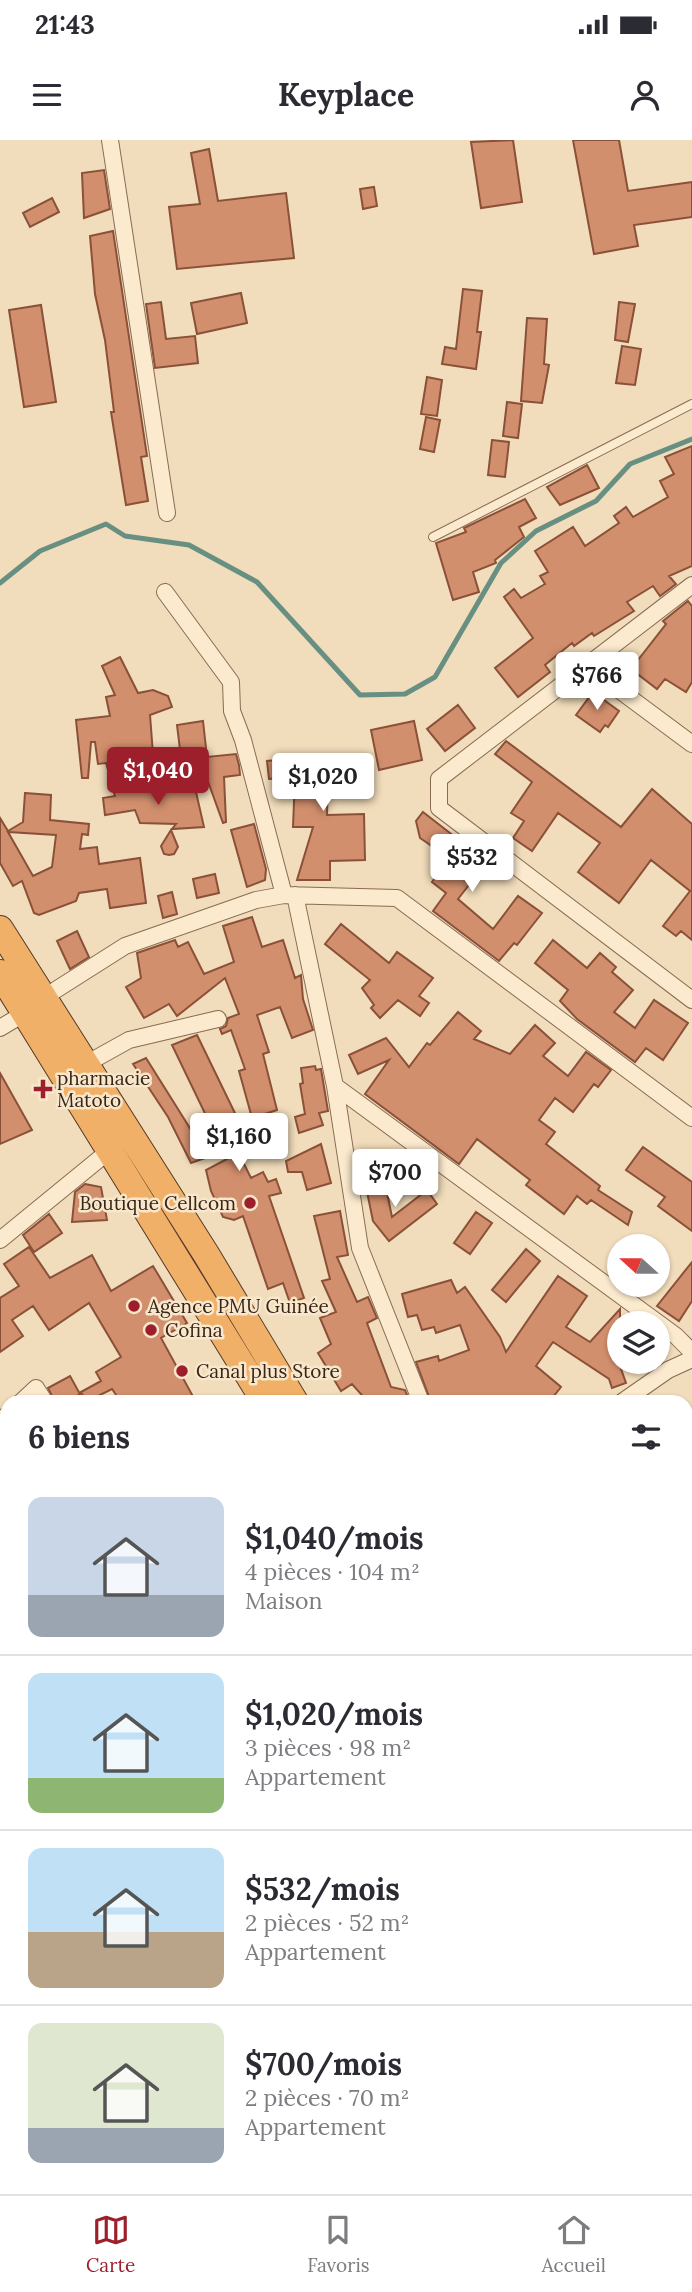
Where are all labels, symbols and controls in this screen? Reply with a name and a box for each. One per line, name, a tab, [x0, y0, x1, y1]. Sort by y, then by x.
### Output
text: 21:43	[35, 8, 95, 41]
text: Keyplace	[278, 74, 414, 115]
icon: menu	[28, 76, 66, 114]
icon: person	[626, 76, 664, 114]
pin: $766	[556, 652, 638, 712]
text: $766	[572, 660, 622, 689]
pin: $1,040	[101, 748, 215, 807]
pin: $1,020	[266, 754, 380, 813]
text: $1,040	[123, 755, 193, 784]
text: $1,020	[288, 761, 358, 790]
pin: $532	[431, 834, 513, 894]
text: $532	[446, 842, 498, 871]
place label: pharmacie Matoto	[57, 1066, 150, 1112]
marker: pharmacie Matoto	[35, 1081, 51, 1097]
pin: $1,160	[182, 1114, 296, 1173]
text: $1,160	[206, 1121, 272, 1150]
pin: $700	[354, 1150, 436, 1209]
text: $700	[368, 1157, 422, 1186]
place label: Boutique Cellcom	[79, 1191, 236, 1215]
marker: Boutique Cellcom	[242, 1195, 258, 1211]
north arrow	[607, 1234, 670, 1297]
map controls	[607, 1234, 670, 1374]
place label: Agence PMU Guinée	[147, 1294, 329, 1318]
marker: Agence PMU Guinée	[126, 1298, 142, 1314]
button: layers	[607, 1311, 670, 1374]
place label: Cofina	[165, 1318, 223, 1342]
marker: Cofina	[143, 1322, 159, 1338]
place label: Canal plus Store	[196, 1359, 340, 1383]
marker: Canal plus Store	[174, 1363, 190, 1379]
text: 6 biens	[28, 1418, 130, 1456]
icon: filters	[627, 1418, 665, 1456]
text: $1,040/mois	[245, 1519, 424, 1557]
icon: home	[84, 1525, 168, 1609]
text: 4 pièces · 104 m²	[245, 1557, 420, 1586]
text: Maison	[245, 1586, 323, 1615]
text: $1,020/mois	[245, 1695, 423, 1733]
icon: home	[84, 1701, 168, 1785]
text: 3 pièces · 98 m²	[245, 1733, 411, 1762]
text: Appartement	[245, 1762, 386, 1791]
text: $532/mois	[245, 1870, 400, 1908]
icon: home	[84, 1876, 168, 1960]
text: 2 pièces · 52 m²	[245, 1908, 409, 1937]
text: Appartement	[245, 1937, 386, 1966]
text: $700/mois	[245, 2045, 402, 2083]
icon: home	[84, 2051, 168, 2135]
text: 2 pièces · 70 m²	[245, 2083, 409, 2112]
text: Appartement	[245, 2112, 386, 2141]
tab: Carte	[86, 2211, 135, 2277]
tab: Favoris	[307, 2211, 370, 2277]
tab: Accueil	[542, 2211, 606, 2277]

